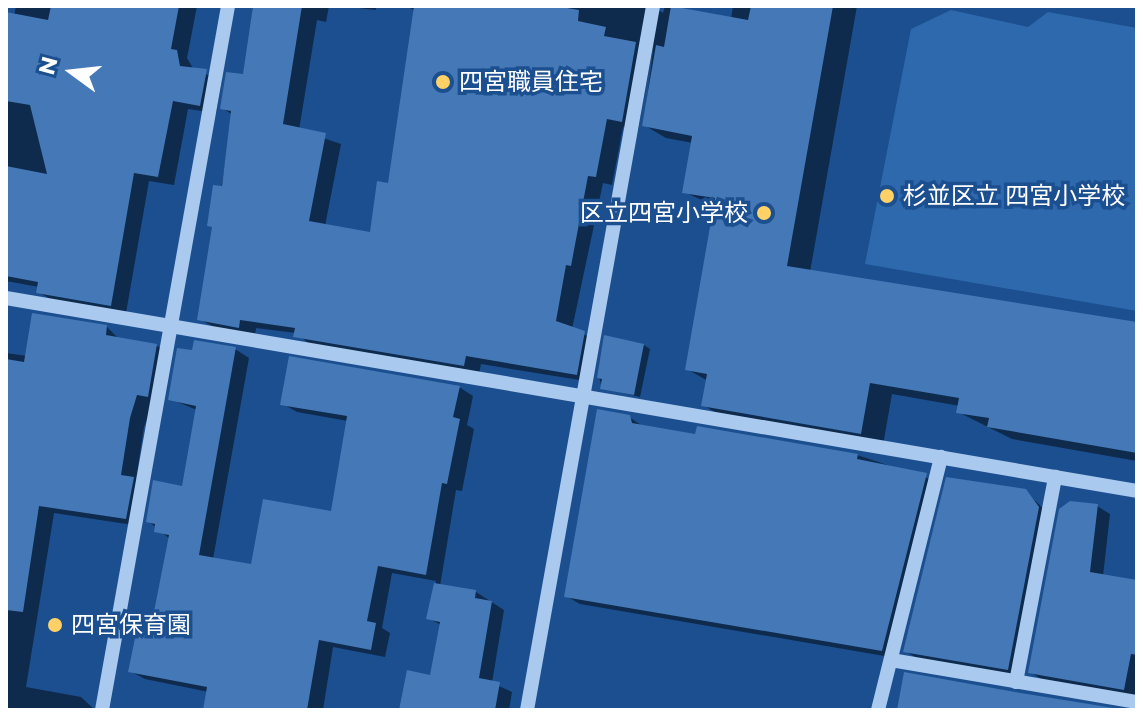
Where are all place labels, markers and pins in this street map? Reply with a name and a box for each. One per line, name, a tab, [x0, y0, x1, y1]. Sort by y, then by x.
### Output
place label: 四宮職員住宅	[459, 68, 603, 96]
marker: 四宮職員住宅	[434, 73, 452, 91]
place label: 杉並区立 四宮小学校	[903, 182, 1125, 210]
marker: 杉並区立 四宮小学校	[878, 187, 896, 205]
place label: 区立四宮小学校	[580, 199, 748, 227]
marker: 区立四宮小学校	[755, 204, 773, 222]
place label: 四宮保育園	[71, 611, 191, 639]
marker: 四宮保育園	[46, 616, 64, 634]

